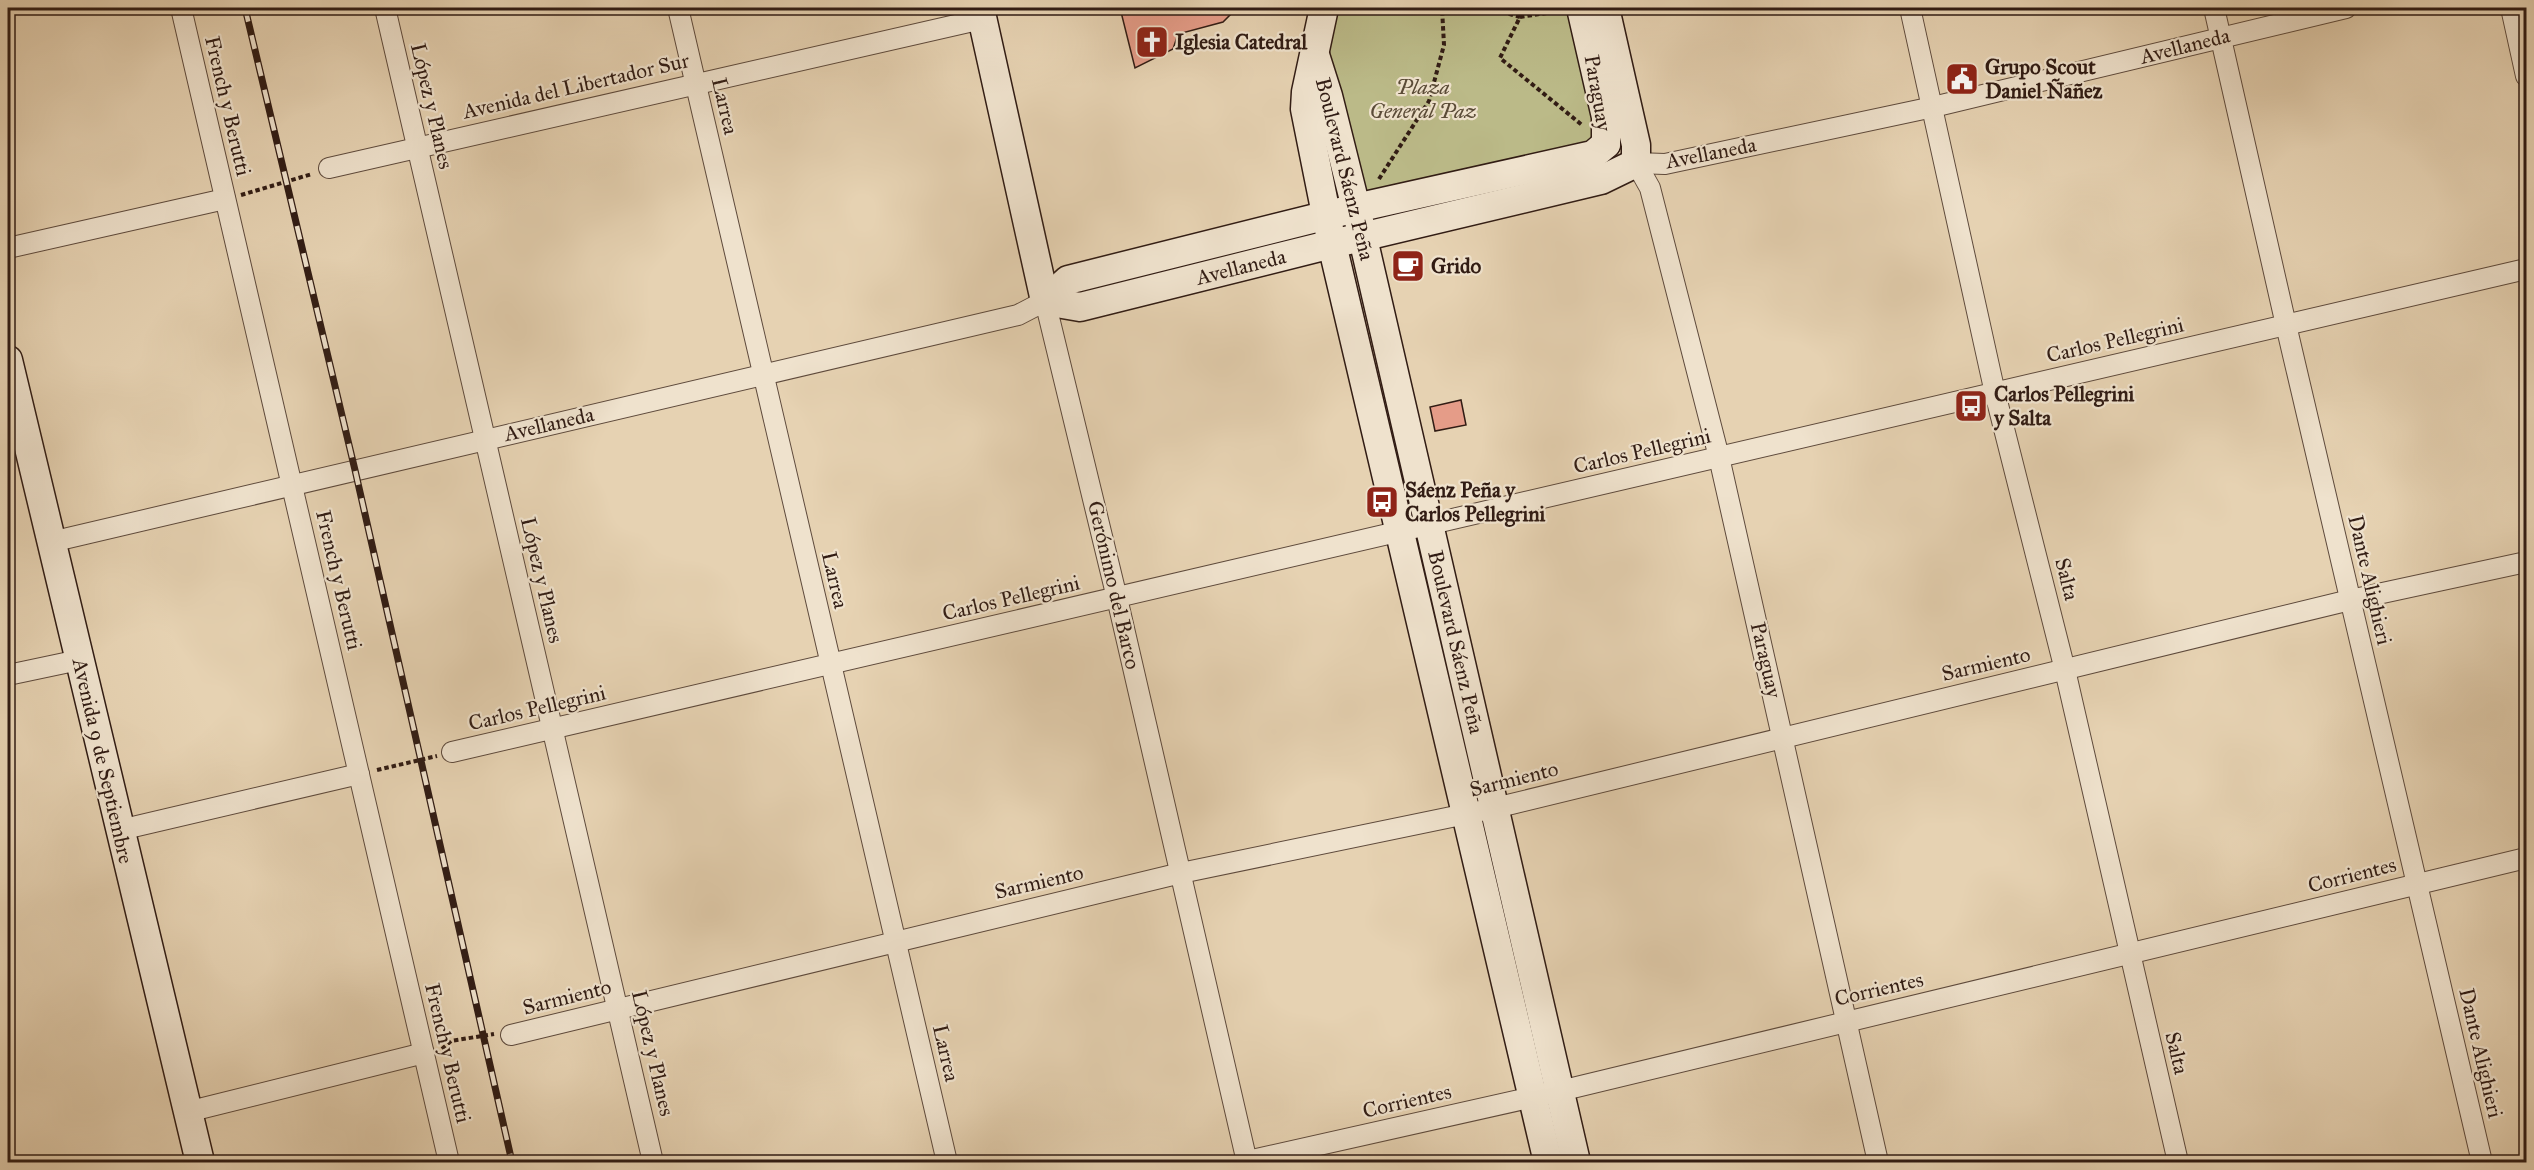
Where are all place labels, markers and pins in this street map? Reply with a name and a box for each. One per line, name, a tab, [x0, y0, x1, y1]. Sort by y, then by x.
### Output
church icon: Iglesia Catedral	[1134, 24, 1170, 60]
place label: Iglesia Catedral	[1175, 29, 1308, 55]
place label: Grupo Scout Daniel Ñañez	[1985, 54, 2103, 104]
public building icon: Grupo Scout Daniel Ñañez	[1944, 61, 1980, 97]
cafe icon: Grido	[1390, 248, 1426, 284]
place label: Grido	[1431, 253, 1481, 279]
place label: Carlos Pellegrini y Salta	[1993, 381, 2135, 431]
bus stop icon: Carlos Pellegrini y Salta	[1953, 388, 1989, 424]
place label: Sáenz Peña y Carlos Pellegrini	[1405, 477, 1546, 527]
bus stop icon: Sáenz Peña y Carlos Pellegrini	[1364, 484, 1400, 520]

